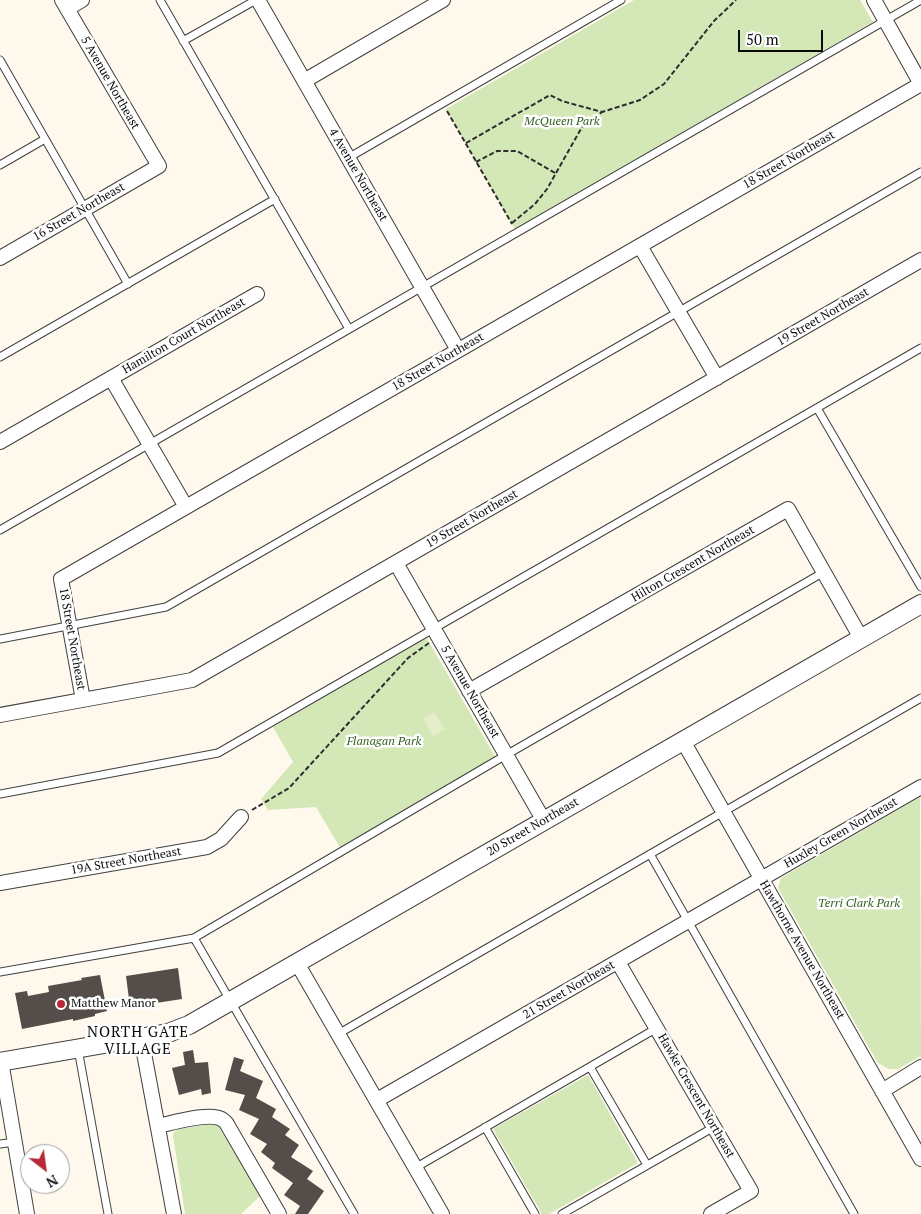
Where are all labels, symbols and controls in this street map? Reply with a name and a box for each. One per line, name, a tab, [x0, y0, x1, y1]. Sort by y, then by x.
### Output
scale bar	[741, 20, 826, 52]
text: 50 m	[746, 29, 779, 49]
street label: 5 Avenue Northeast	[78, 34, 142, 132]
park label: McQueen Park	[524, 115, 600, 129]
street label: 4 Avenue Northeast	[326, 126, 390, 224]
street label: 18 Street Northeast	[740, 128, 838, 192]
street label: 16 Street Northeast	[30, 180, 128, 244]
street label: 19 Street Northeast	[774, 285, 872, 349]
street label: Hamilton Court Northeast	[120, 295, 248, 377]
street label: 18 Street Northeast	[389, 330, 487, 394]
street label: 19 Street Northeast	[423, 487, 521, 551]
street label: Hilton Crescent Northeast	[629, 523, 757, 605]
street label: 18 Street Northeast	[56, 587, 88, 691]
street label: 5 Avenue Northeast	[438, 643, 502, 741]
park label: Flanagan Park	[347, 735, 421, 749]
street label: 20 Street Northeast	[484, 795, 582, 859]
street label: Huxley Green Northeast	[782, 795, 900, 871]
street label: 19A Street Northeast	[70, 844, 182, 878]
street label: Hawthorne Avenue Northeast	[756, 878, 848, 1022]
park label: Terri Clark Park	[818, 897, 900, 911]
street label: 21 Street Northeast	[520, 958, 618, 1022]
place label: Matthew Manor	[71, 997, 156, 1011]
marker: Matthew Manor	[55, 998, 67, 1010]
district label: NORTH GATE VILLAGE	[86, 1024, 190, 1059]
street label: Hawke Crescent Northeast	[654, 1031, 738, 1161]
north arrow	[20, 1144, 70, 1194]
text: N	[43, 1171, 62, 1192]

